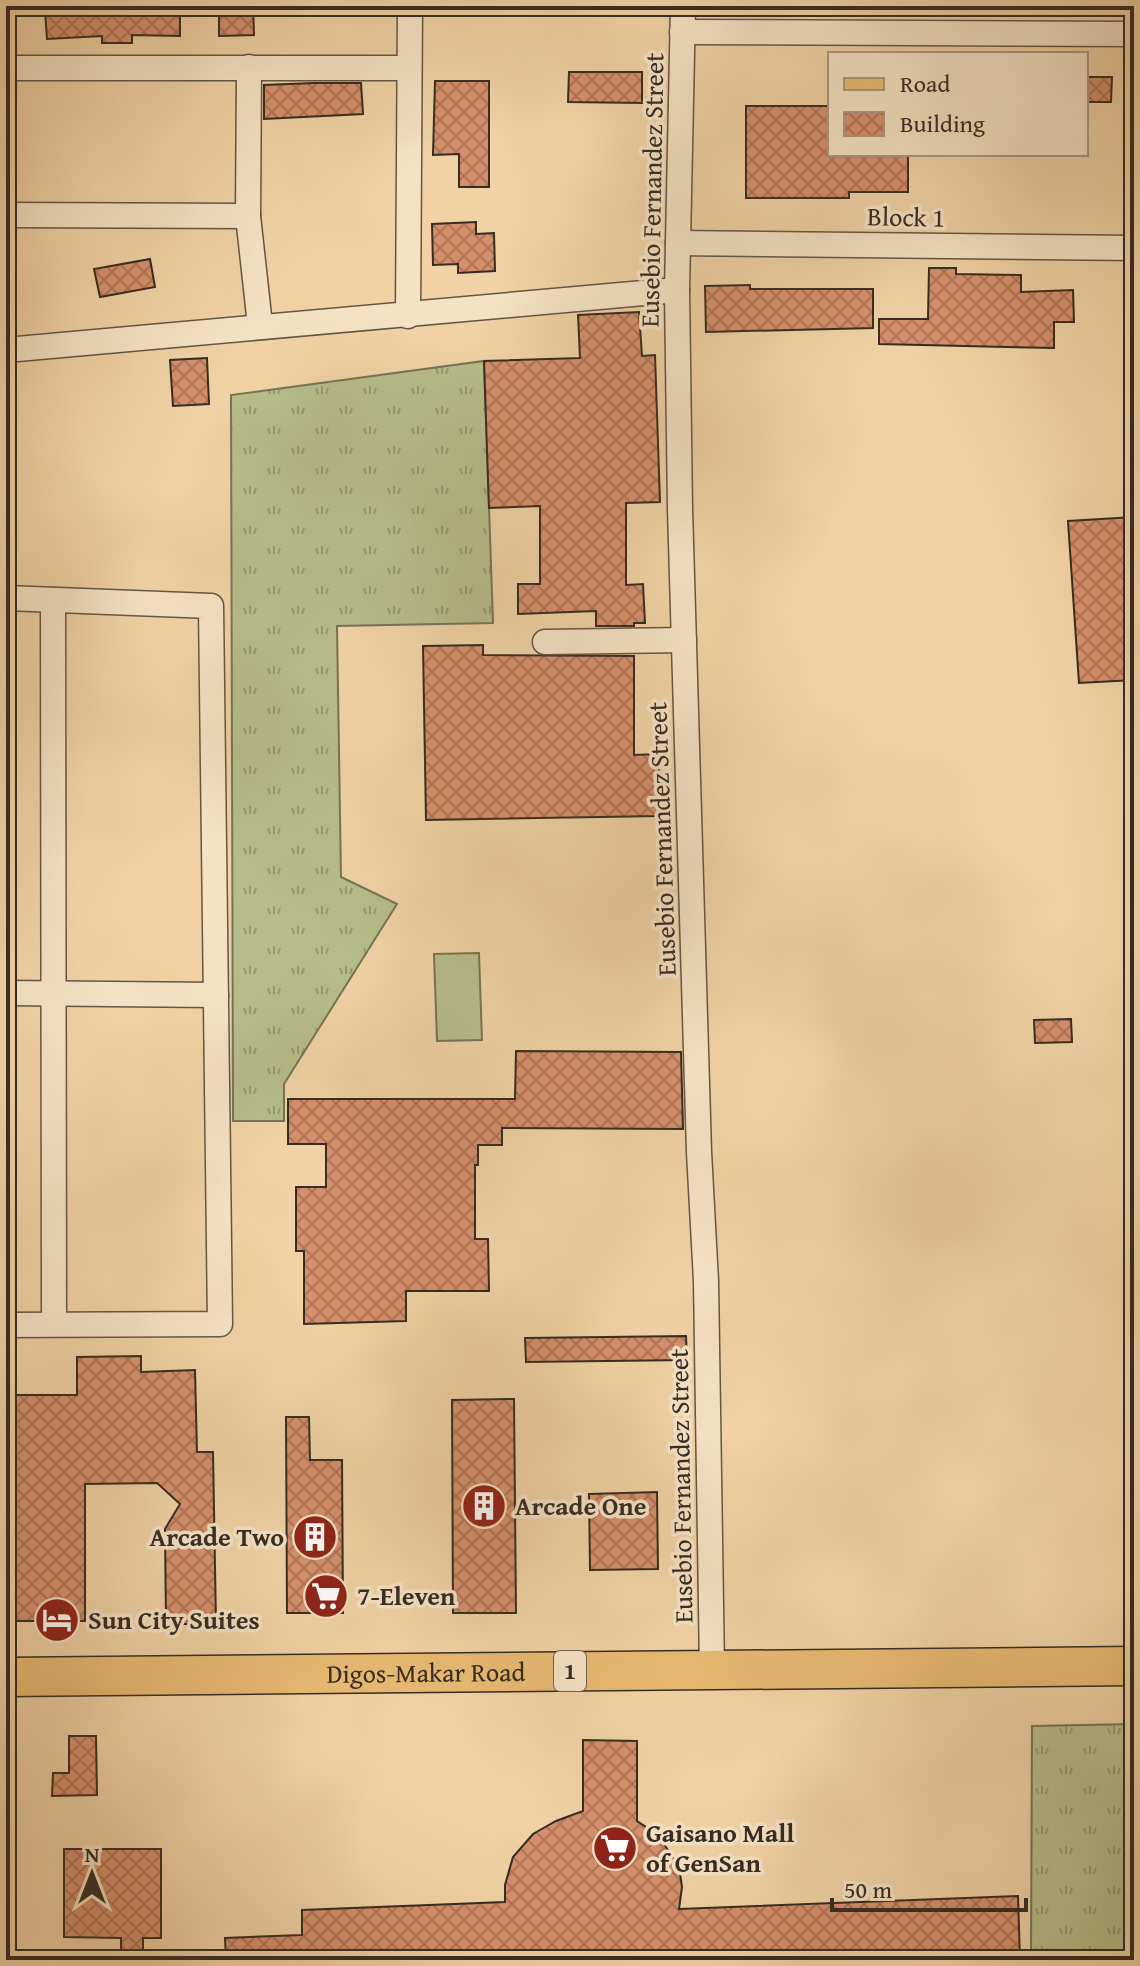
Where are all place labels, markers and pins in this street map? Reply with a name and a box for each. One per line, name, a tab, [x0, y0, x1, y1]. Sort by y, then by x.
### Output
building icon: Arcade One	[460, 1482, 508, 1530]
place label: Arcade One	[515, 1486, 647, 1525]
building icon: Arcade Two	[291, 1513, 339, 1561]
place label: Arcade Two	[150, 1517, 284, 1556]
supermarket icon: 7-Eleven	[302, 1572, 350, 1620]
place label: 7-Eleven	[357, 1576, 456, 1615]
hotel icon: Sun City Suites	[33, 1596, 81, 1644]
place label: Sun City Suites	[88, 1600, 260, 1639]
place label: Gaisano Mall of GenSan	[646, 1813, 794, 1882]
supermarket icon: Gaisano Mall of GenSan	[591, 1824, 639, 1872]

